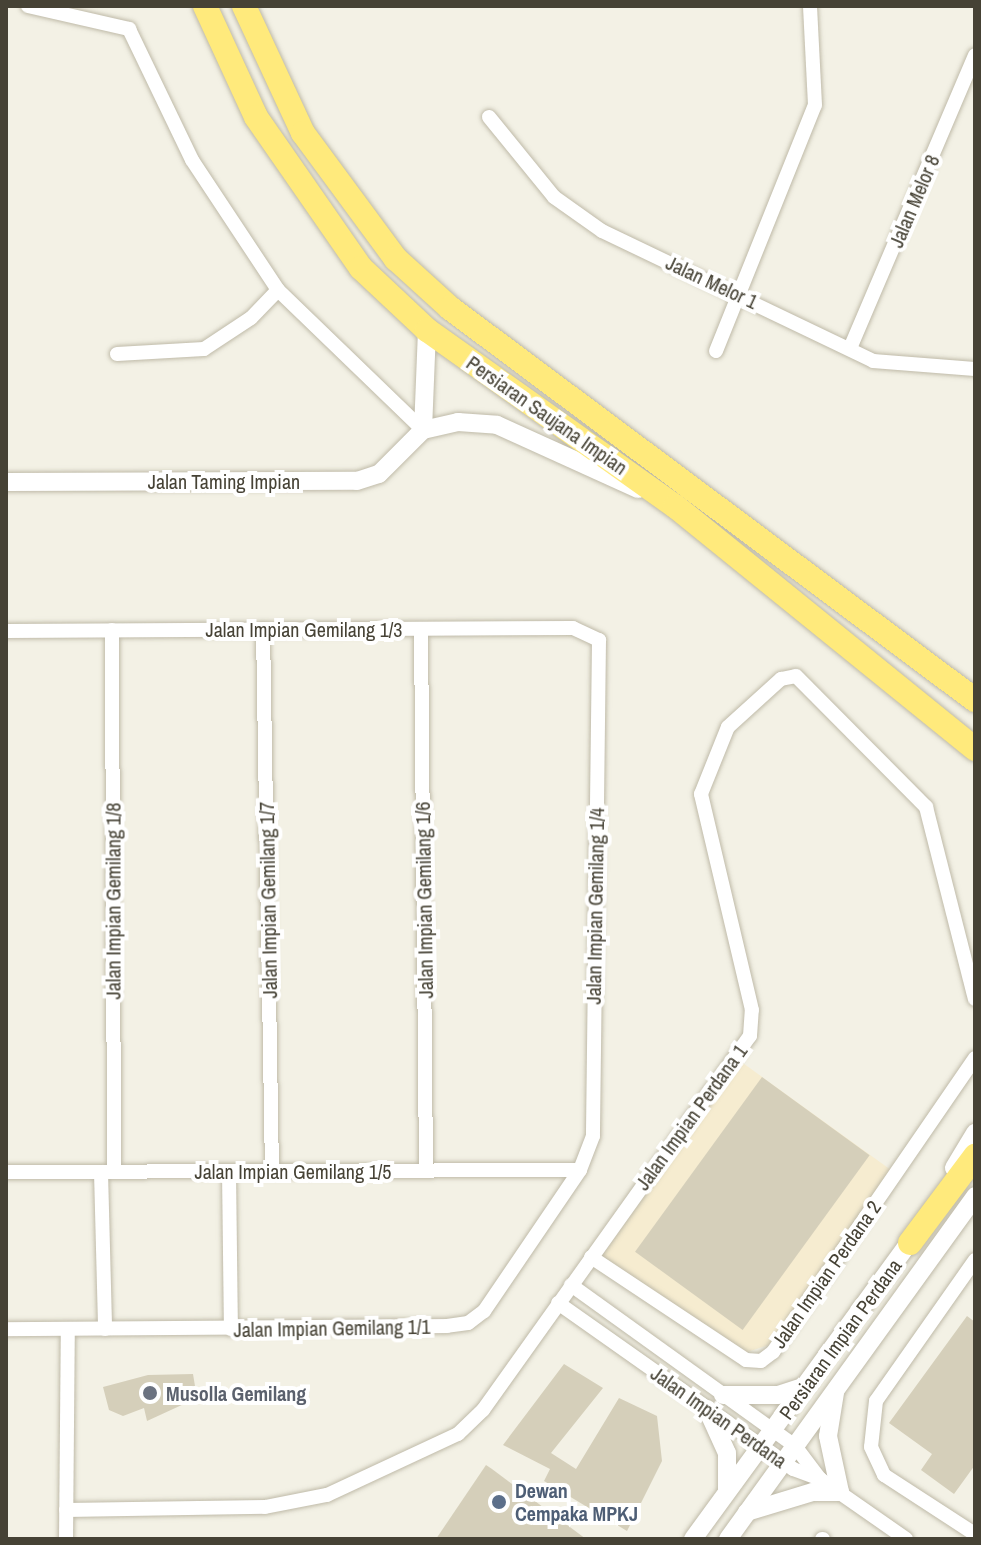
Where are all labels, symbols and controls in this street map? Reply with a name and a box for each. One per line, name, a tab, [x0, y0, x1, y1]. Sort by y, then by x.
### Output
street label: Jalan Melor 8	[884, 151, 944, 251]
street label: Jalan Melor 1	[662, 250, 762, 314]
street label: Persiaran Saujana Impian	[462, 351, 632, 479]
street label: Jalan Taming Impian	[148, 469, 300, 493]
street label: Jalan Impian Gemilang 1/3	[206, 617, 402, 641]
street label: Jalan Impian Gemilang 1/7	[254, 801, 282, 999]
street label: Jalan Impian Gemilang 1/6	[410, 801, 438, 999]
street label: Jalan Impian Gemilang 1/8	[101, 803, 125, 999]
street label: Jalan Impian Gemilang 1/4	[581, 807, 609, 1005]
street label: Jalan Impian Perdana 1	[630, 1040, 752, 1194]
street label: Jalan Impian Gemilang 1/5	[195, 1159, 391, 1183]
street label: Jalan Impian Perdana 2	[766, 1196, 886, 1352]
street label: Persiaran Impian Perdana	[774, 1254, 906, 1424]
street label: Jalan Impian Gemilang 1/1	[233, 1314, 431, 1342]
street label: Jalan Impian Perdana	[646, 1361, 792, 1473]
place label: Musolla Gemilang	[166, 1381, 306, 1405]
marker: Musolla Gemilang	[141, 1384, 159, 1402]
place label: Dewan Cempaka MPKJ	[515, 1478, 638, 1525]
marker: Dewan Cempaka MPKJ	[490, 1493, 508, 1511]

